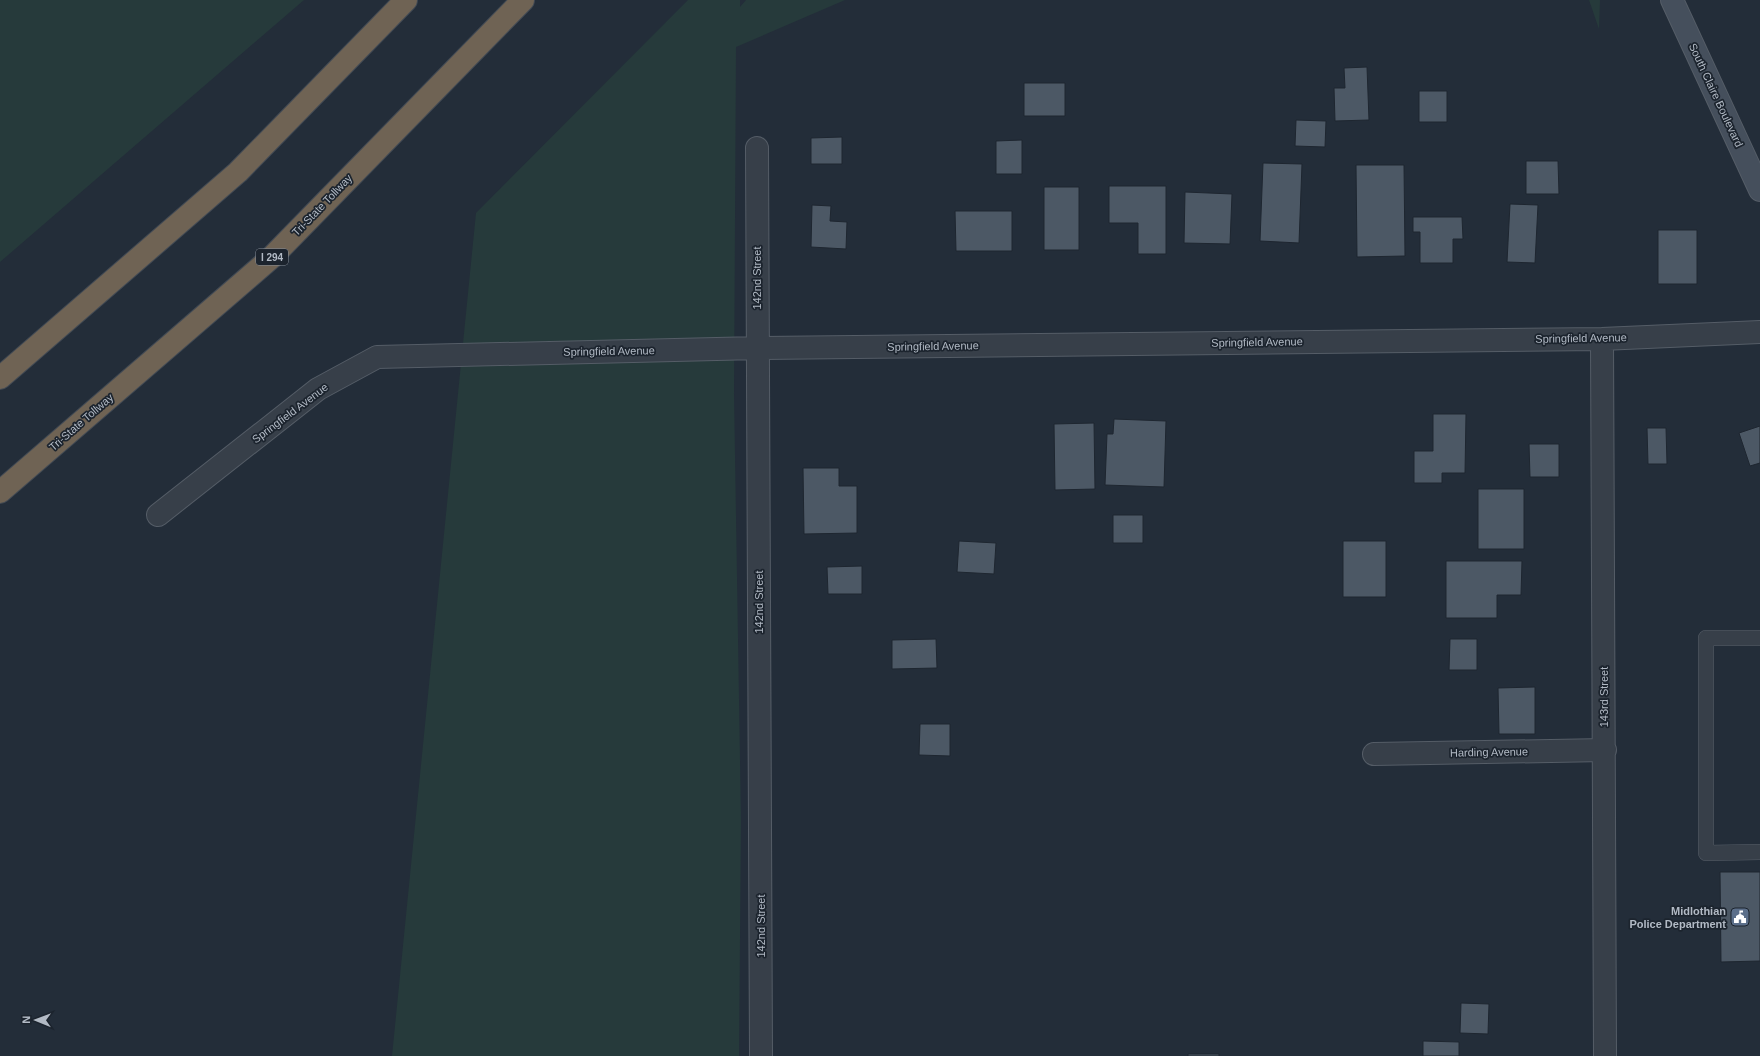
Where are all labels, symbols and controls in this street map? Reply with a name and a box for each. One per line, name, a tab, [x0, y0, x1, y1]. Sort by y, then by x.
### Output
street label: South Claire Boulevard	[1687, 41, 1745, 149]
street label: Tri-State Tollway	[290, 171, 355, 238]
street label: 142nd Street	[751, 247, 763, 310]
road number: I 294	[256, 249, 288, 265]
street label: Springfield Avenue	[1535, 331, 1627, 345]
street label: Springfield Avenue	[1211, 335, 1303, 349]
street label: Springfield Avenue	[887, 339, 979, 353]
street label: Springfield Avenue	[563, 344, 655, 358]
street label: Springfield Avenue	[250, 381, 330, 445]
street label: Tri-State Tollway	[47, 391, 116, 453]
street label: 142nd Street	[753, 571, 765, 634]
street label: 143rd Street	[1598, 667, 1610, 727]
street label: Harding Avenue	[1450, 745, 1528, 759]
street label: 142nd Street	[755, 895, 767, 958]
place label: Midlothian Police Department	[1629, 905, 1726, 930]
public building icon: Midlothian Police Department	[1729, 906, 1751, 928]
north arrow	[16, 1000, 56, 1040]
text: N	[20, 1016, 32, 1024]

